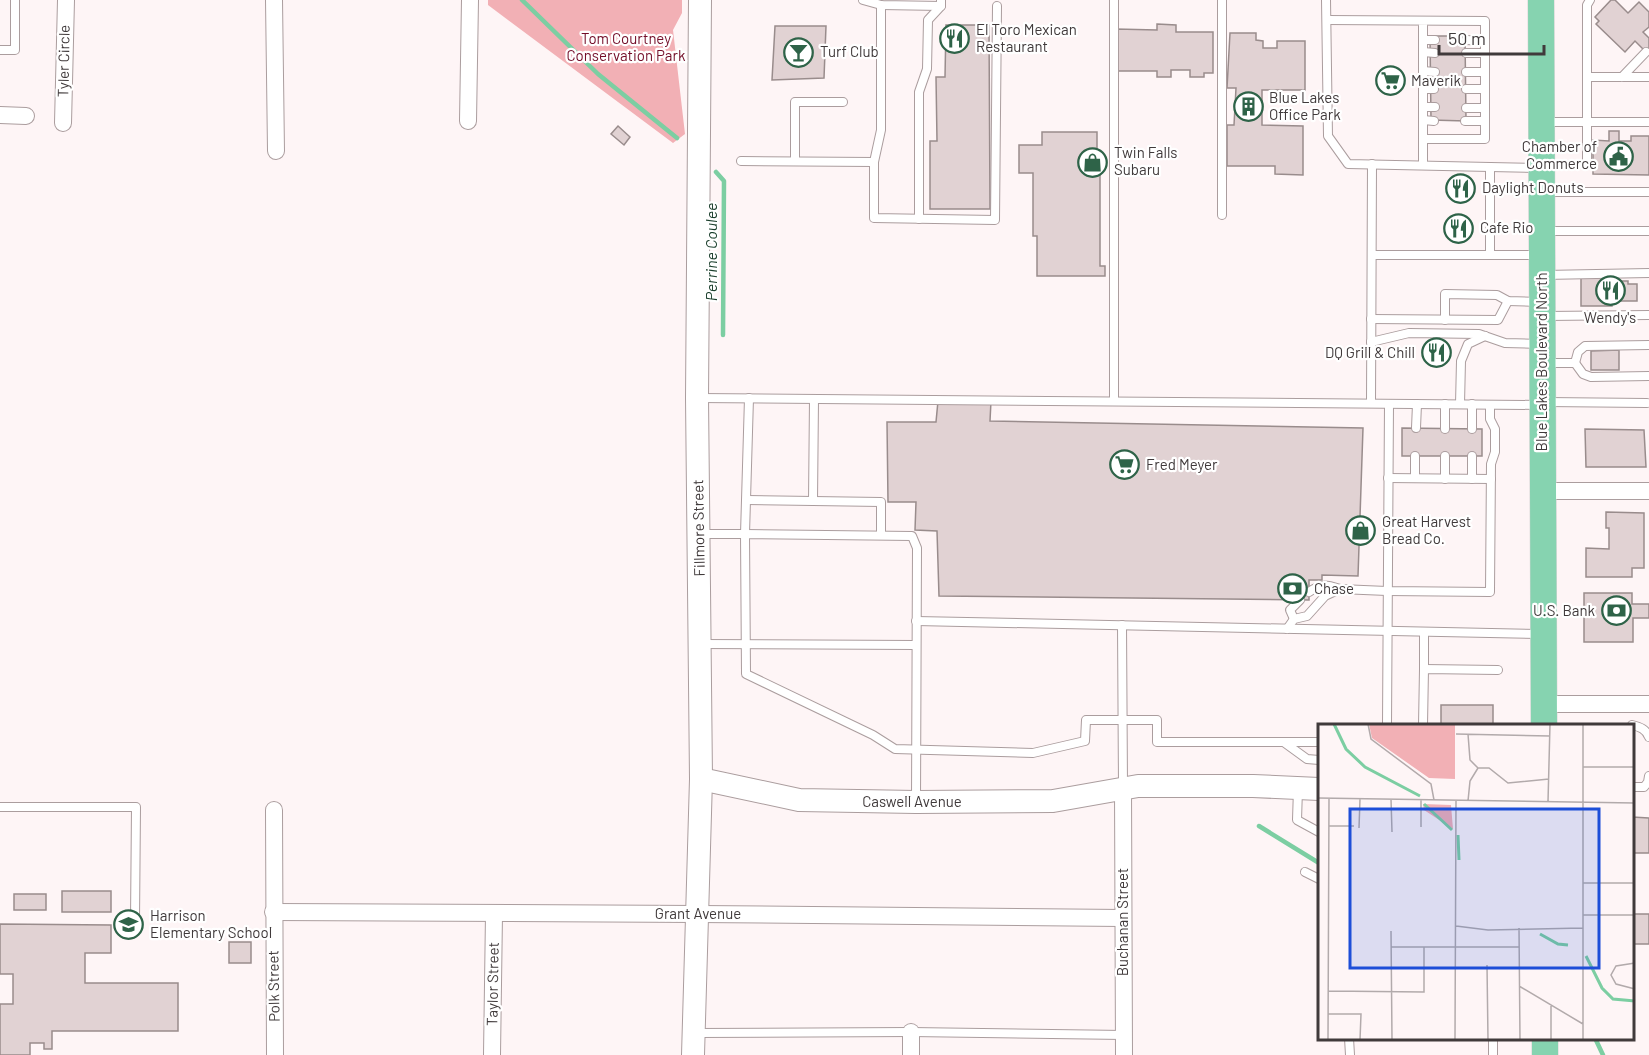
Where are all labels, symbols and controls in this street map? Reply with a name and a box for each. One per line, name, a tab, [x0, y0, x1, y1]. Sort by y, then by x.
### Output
scale bar	[1439, 18, 1544, 56]
place label: El Toro Mexican Restaurant	[976, 20, 1077, 55]
restaurant icon: El Toro Mexican Restaurant	[939, 23, 971, 55]
street label: Tyler Circle	[53, 25, 73, 97]
text: 50 m	[1448, 27, 1486, 49]
park label: Tom Courtney Conservation Park	[566, 29, 686, 64]
bar icon: Turf Club	[783, 36, 815, 68]
place label: Turf Club	[820, 42, 879, 60]
supermarket icon: Maverik	[1374, 65, 1406, 97]
place label: Maverik	[1411, 71, 1461, 89]
place label: Blue Lakes Office Park	[1269, 88, 1341, 123]
building icon: Blue Lakes Office Park	[1232, 91, 1264, 123]
place label: Chamber of Commerce	[1522, 137, 1597, 172]
public building icon: Chamber of Commerce	[1602, 140, 1634, 172]
place label: Twin Falls Subaru	[1114, 143, 1178, 178]
shop icon: Twin Falls Subaru	[1077, 146, 1109, 178]
restaurant icon: Daylight Donuts	[1445, 172, 1477, 204]
place label: Daylight Donuts	[1482, 178, 1584, 196]
water label: Perrine Coulee	[701, 203, 720, 301]
restaurant icon: Cafe Rio	[1443, 212, 1475, 244]
place label: Cafe Rio	[1480, 218, 1533, 236]
street label: Blue Lakes Boulevard North	[1532, 273, 1550, 451]
restaurant icon: Wendy's	[1594, 275, 1626, 307]
place label: Wendy's	[1584, 308, 1636, 326]
restaurant icon: DQ Grill & Chill	[1420, 337, 1452, 369]
place label: DQ Grill & Chill	[1325, 343, 1415, 361]
supermarket icon: Fred Meyer	[1109, 449, 1141, 481]
place label: Fred Meyer	[1146, 455, 1218, 473]
street label: Fillmore Street	[688, 479, 708, 577]
place label: Great Harvest Bread Co.	[1382, 512, 1471, 547]
shop icon: Great Harvest Bread Co.	[1345, 515, 1377, 547]
bank icon: Chase	[1277, 573, 1309, 605]
place label: Chase	[1314, 579, 1354, 597]
bank icon: U.S. Bank	[1600, 595, 1632, 627]
place label: U.S. Bank	[1533, 601, 1595, 619]
inset map	[1318, 724, 1634, 1040]
street label: Caswell Avenue	[862, 792, 962, 810]
street label: Buchanan Street	[1113, 868, 1131, 976]
street label: Grant Avenue	[655, 904, 741, 922]
place label: Harrison Elementary School	[150, 906, 272, 941]
school or university icon: Harrison Elementary School	[113, 909, 145, 941]
street label: Taylor Street	[482, 942, 502, 1026]
street label: Polk Street	[263, 950, 283, 1022]

